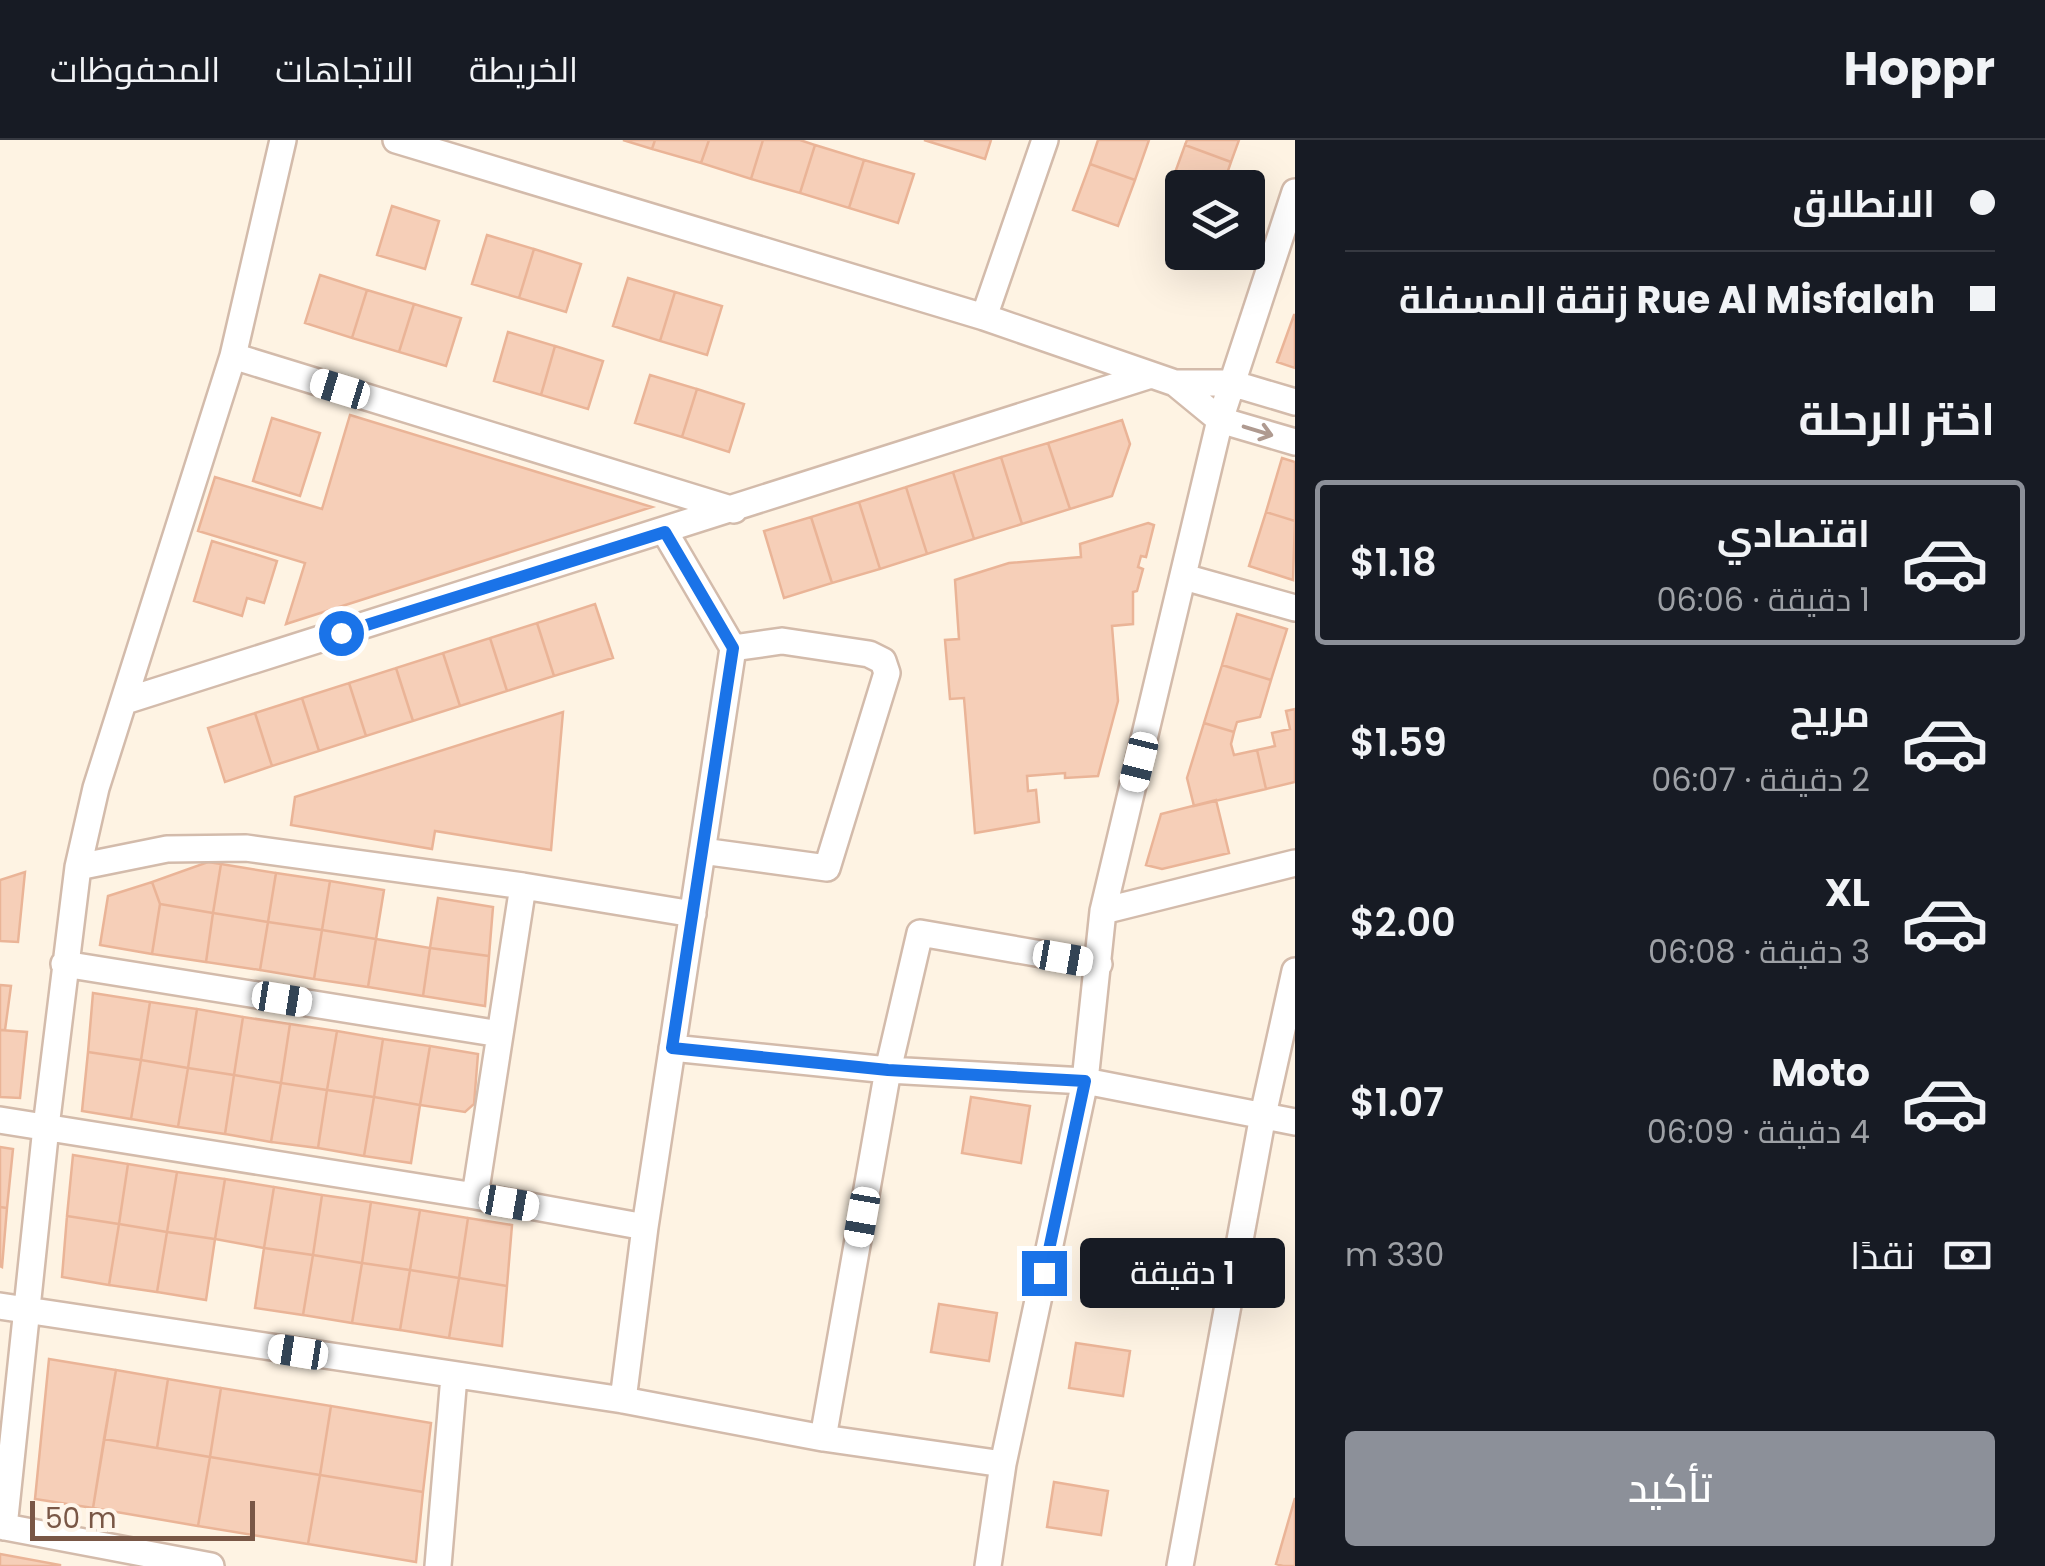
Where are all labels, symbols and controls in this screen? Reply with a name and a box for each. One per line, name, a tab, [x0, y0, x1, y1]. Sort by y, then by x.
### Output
text: Hoppr	[1844, 35, 1995, 102]
text: المحفوظات	[50, 45, 220, 94]
text: الاتجاهات	[275, 45, 414, 94]
text: الخريطة	[469, 45, 578, 94]
map controls	[1165, 170, 1265, 270]
button: layers	[1165, 170, 1265, 270]
text: الانطلاق	[1792, 177, 1935, 230]
text: Rue Al Misfalah زنقة المسفلة	[1399, 273, 1935, 326]
car	[307, 366, 373, 412]
text: اختر الرحلة	[1798, 388, 1995, 451]
one-way arrow	[1241, 423, 1273, 441]
text: اقتصادي	[1717, 507, 1870, 560]
icon: car	[1900, 518, 1990, 608]
text: $1.18	[1350, 536, 1437, 589]
text: 1 دقيقة · 06:06	[1656, 577, 1870, 622]
route start	[319, 611, 364, 656]
text: مريح	[1790, 687, 1870, 740]
icon: car	[1900, 698, 1990, 788]
text: $1.59	[1350, 716, 1447, 769]
car	[1117, 729, 1161, 795]
text: 2 دقيقة · 06:07	[1651, 757, 1870, 802]
text: XL	[1825, 866, 1870, 919]
icon: car	[1900, 878, 1990, 968]
text: $2.00	[1350, 896, 1456, 949]
text: 3 دقيقة · 06:08	[1648, 929, 1870, 974]
car	[1031, 938, 1095, 978]
car	[250, 979, 314, 1019]
text: Moto	[1771, 1046, 1870, 1099]
icon: car	[1900, 1058, 1990, 1148]
text: $1.07	[1350, 1076, 1444, 1129]
text: 4 دقيقة · 06:09	[1647, 1109, 1870, 1154]
car	[477, 1183, 541, 1223]
car	[842, 1185, 882, 1249]
icon: cash	[1940, 1228, 1995, 1283]
text: نقدًا	[1850, 1229, 1915, 1282]
text: 330 m	[1345, 1232, 1444, 1277]
callout: 1 دقيقة	[1079, 1238, 1284, 1308]
text: 1 دقيقة	[1130, 1250, 1235, 1295]
route end	[1022, 1251, 1067, 1296]
car	[266, 1332, 330, 1372]
button: تأكيد	[1345, 1431, 1995, 1546]
scale bar	[30, 1496, 255, 1540]
text: 50 m	[45, 1499, 116, 1538]

